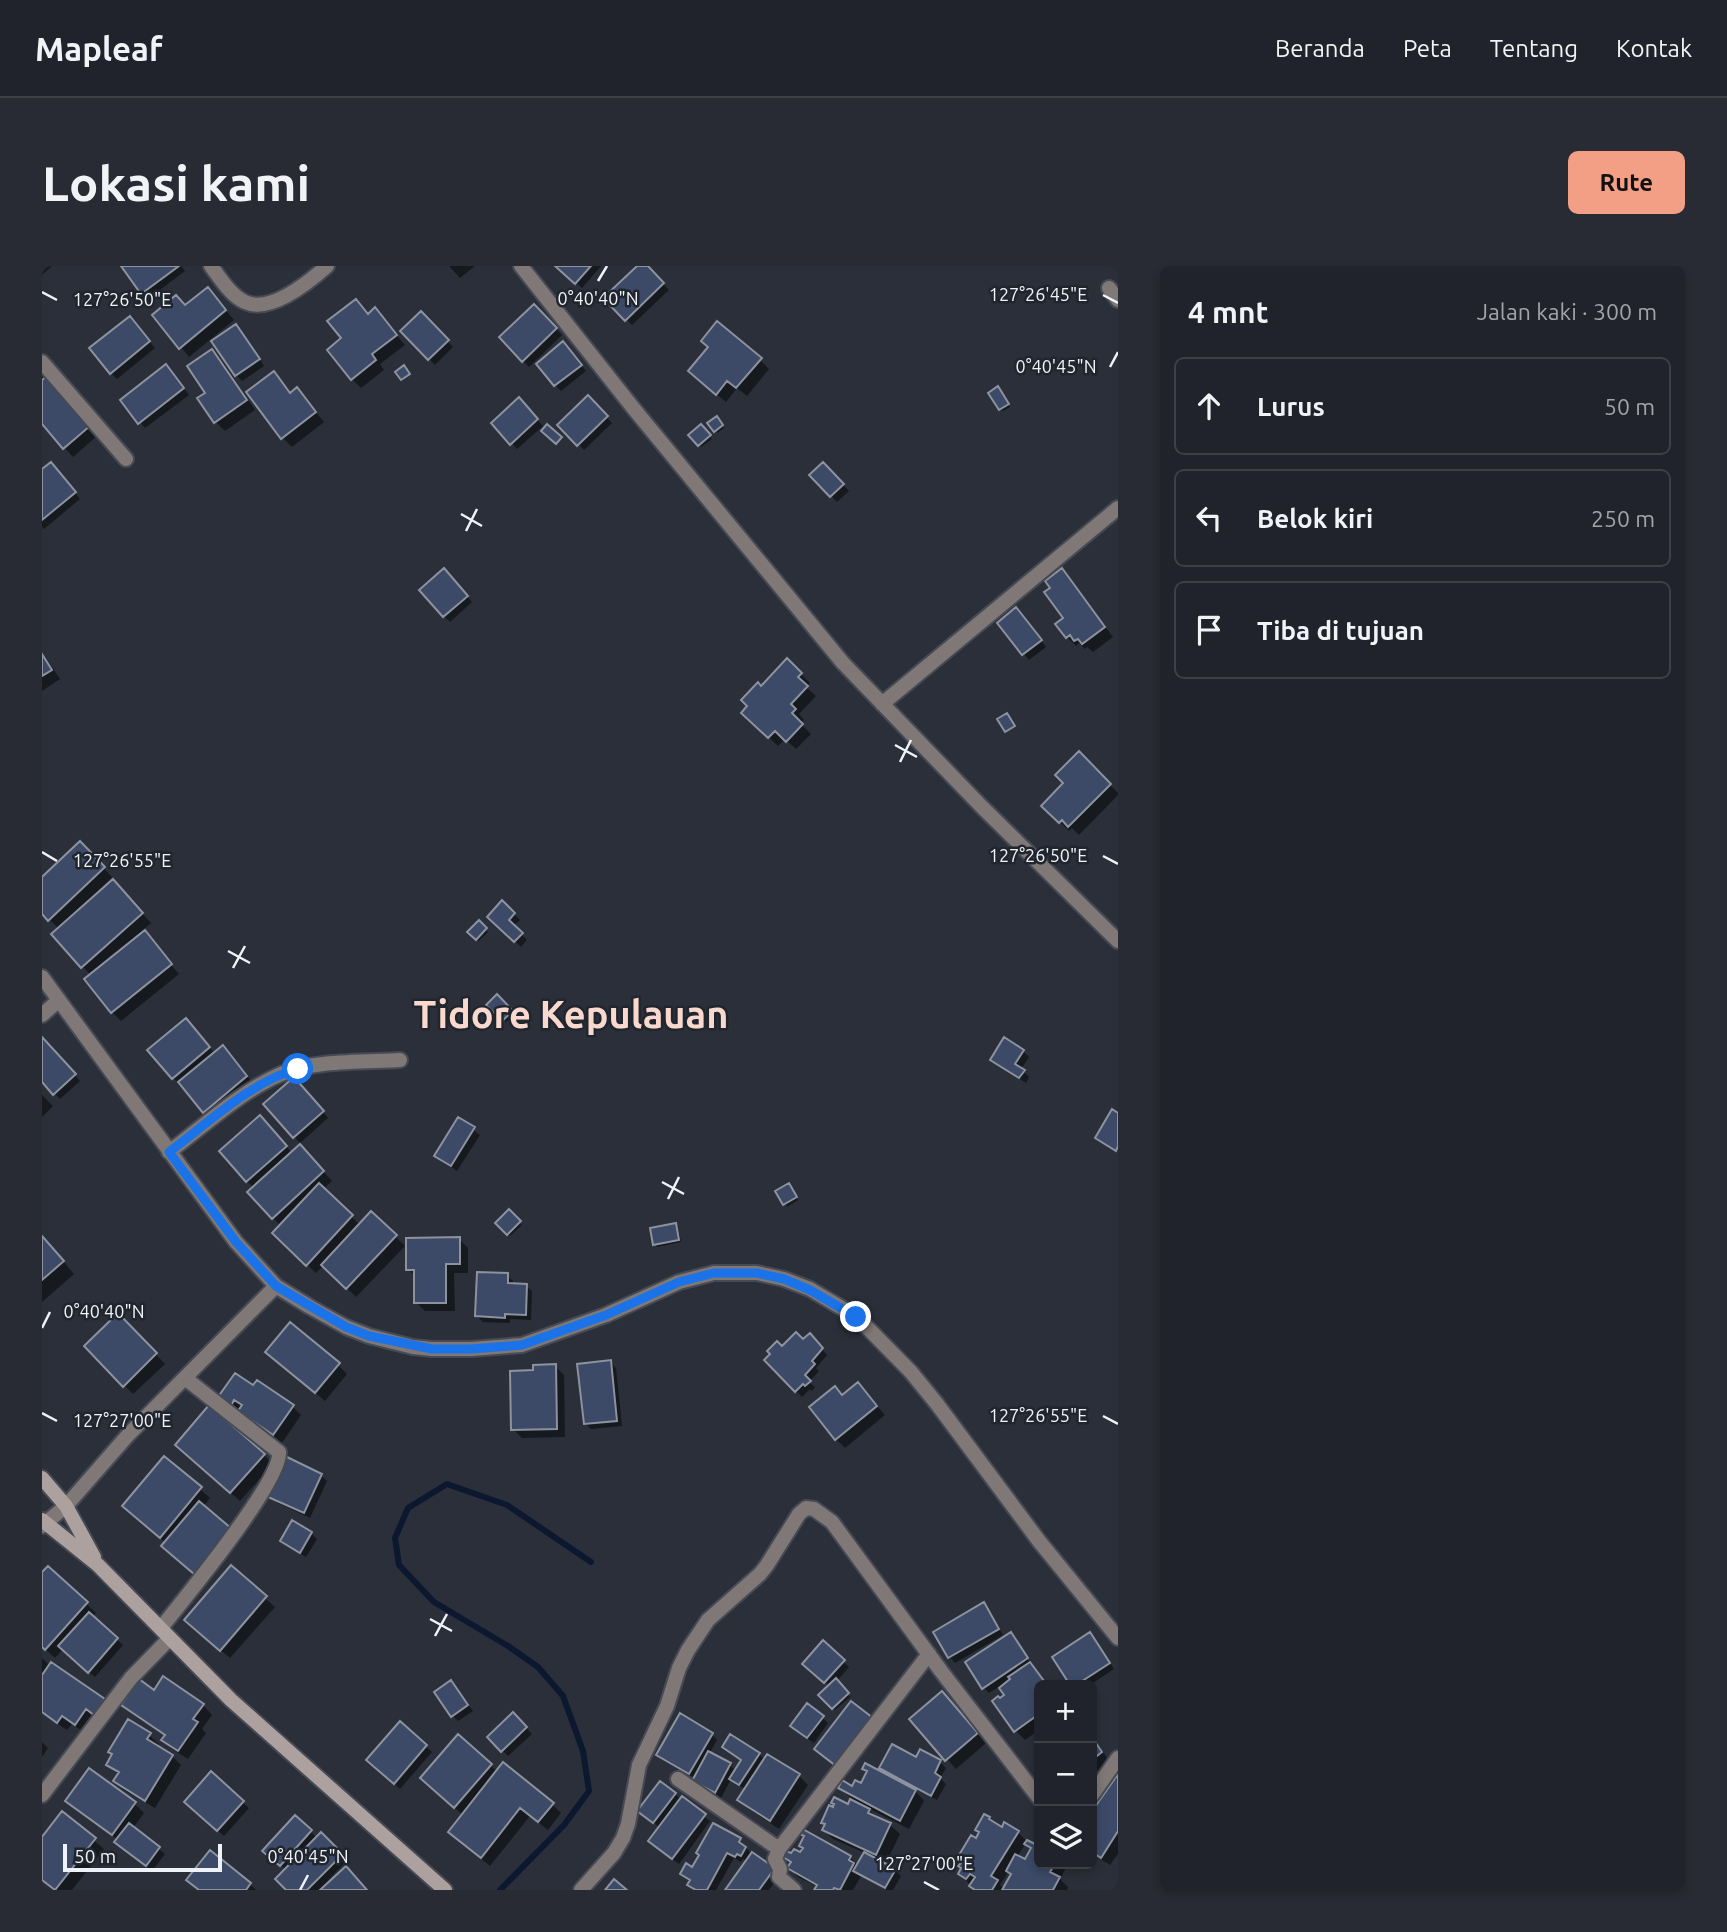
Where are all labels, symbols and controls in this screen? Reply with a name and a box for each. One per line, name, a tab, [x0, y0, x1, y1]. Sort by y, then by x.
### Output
text: Mapleaf	[35, 30, 163, 67]
text: Beranda	[1275, 35, 1365, 62]
text: Peta	[1403, 35, 1452, 62]
text: Tentang	[1490, 35, 1578, 62]
text: Kontak	[1616, 35, 1692, 62]
button: Rute	[1568, 151, 1685, 214]
text: Lokasi kami	[42, 155, 310, 210]
text: 127°26'45"E	[989, 284, 1087, 304]
text: 0°40'40"N	[558, 288, 638, 308]
text: 127°26'50"E	[73, 289, 171, 309]
text: 4 mnt	[1188, 295, 1268, 329]
text: Jalan kaki · 300 m	[1477, 299, 1657, 324]
text: 0°40'45"N	[1016, 356, 1096, 376]
icon: ahead	[1190, 387, 1228, 425]
text: Lurus	[1257, 392, 1325, 421]
text: 50 m	[1604, 394, 1655, 419]
icon: left	[1190, 499, 1228, 537]
text: Belok kiri	[1257, 504, 1373, 533]
text: 250 m	[1591, 506, 1655, 531]
icon: arrive	[1190, 611, 1228, 649]
text: Tiba di tujuan	[1257, 616, 1424, 645]
text: 127°26'50"E	[989, 845, 1087, 865]
text: 127°26'55"E	[73, 850, 171, 870]
district label: Tidore Kepulauan	[414, 993, 728, 1035]
route start	[282, 1053, 313, 1084]
text: 0°40'40"N	[64, 1301, 144, 1321]
route end	[840, 1301, 871, 1332]
text: 127°26'55"E	[989, 1405, 1087, 1425]
text: 127°27'00"E	[73, 1410, 171, 1430]
map controls	[1034, 1680, 1097, 1869]
button: +	[1034, 1680, 1097, 1743]
button: −	[1034, 1743, 1097, 1806]
button: layers	[1034, 1806, 1097, 1869]
scale bar	[63, 1841, 222, 1873]
text: 50 m	[74, 1845, 116, 1867]
text: 0°40'45"N	[268, 1846, 348, 1866]
text: 127°27'00"E	[875, 1853, 973, 1873]

